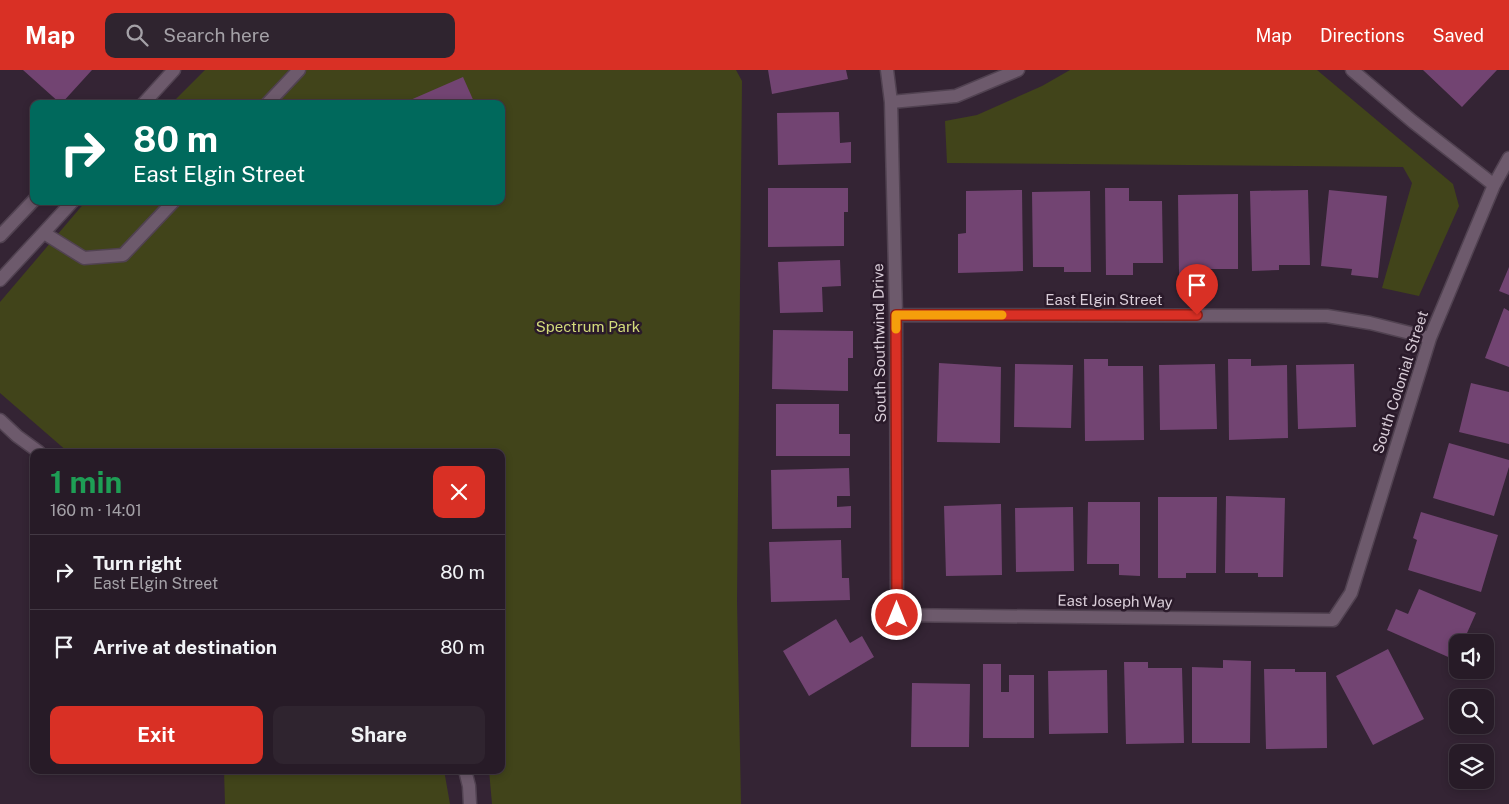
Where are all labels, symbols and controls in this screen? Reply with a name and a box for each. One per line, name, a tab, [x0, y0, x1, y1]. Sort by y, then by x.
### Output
search box	[105, 13, 455, 58]
text: Map	[25, 21, 75, 49]
icon: search	[123, 21, 151, 49]
text: Search here	[163, 24, 270, 46]
text: Map	[1255, 25, 1292, 46]
text: Directions	[1320, 25, 1405, 46]
text: Saved	[1433, 25, 1484, 46]
text: 80 m	[133, 119, 218, 160]
icon: right	[50, 120, 115, 185]
text: East Elgin Street	[133, 161, 305, 187]
street label: South Southwind Drive	[869, 263, 889, 423]
pin	[1176, 264, 1218, 315]
icon: arrive	[1183, 271, 1211, 299]
street label: East Elgin Street	[1045, 291, 1163, 308]
street label: South Colonial Street	[1369, 308, 1431, 456]
park label: Spectrum Park	[536, 318, 640, 335]
text: 1 min	[50, 464, 122, 500]
button: close	[433, 466, 485, 518]
text: 160 m · 14:01	[50, 501, 142, 520]
text: Turn right	[93, 552, 182, 574]
icon: right	[50, 558, 78, 586]
text: 80 m	[440, 561, 485, 583]
text: East Elgin Street	[93, 574, 218, 593]
position arrow	[870, 588, 922, 640]
street label: East Joseph Way	[1057, 591, 1173, 611]
icon: arrive	[50, 633, 78, 661]
map controls	[1449, 634, 1494, 789]
button: sound	[1449, 634, 1494, 679]
text: Arrive at destination	[93, 636, 277, 658]
text: 80 m	[440, 636, 485, 658]
button: search	[1449, 689, 1494, 734]
button: Exit	[50, 706, 263, 764]
button: Share	[273, 706, 485, 764]
button: layers	[1449, 744, 1494, 789]

